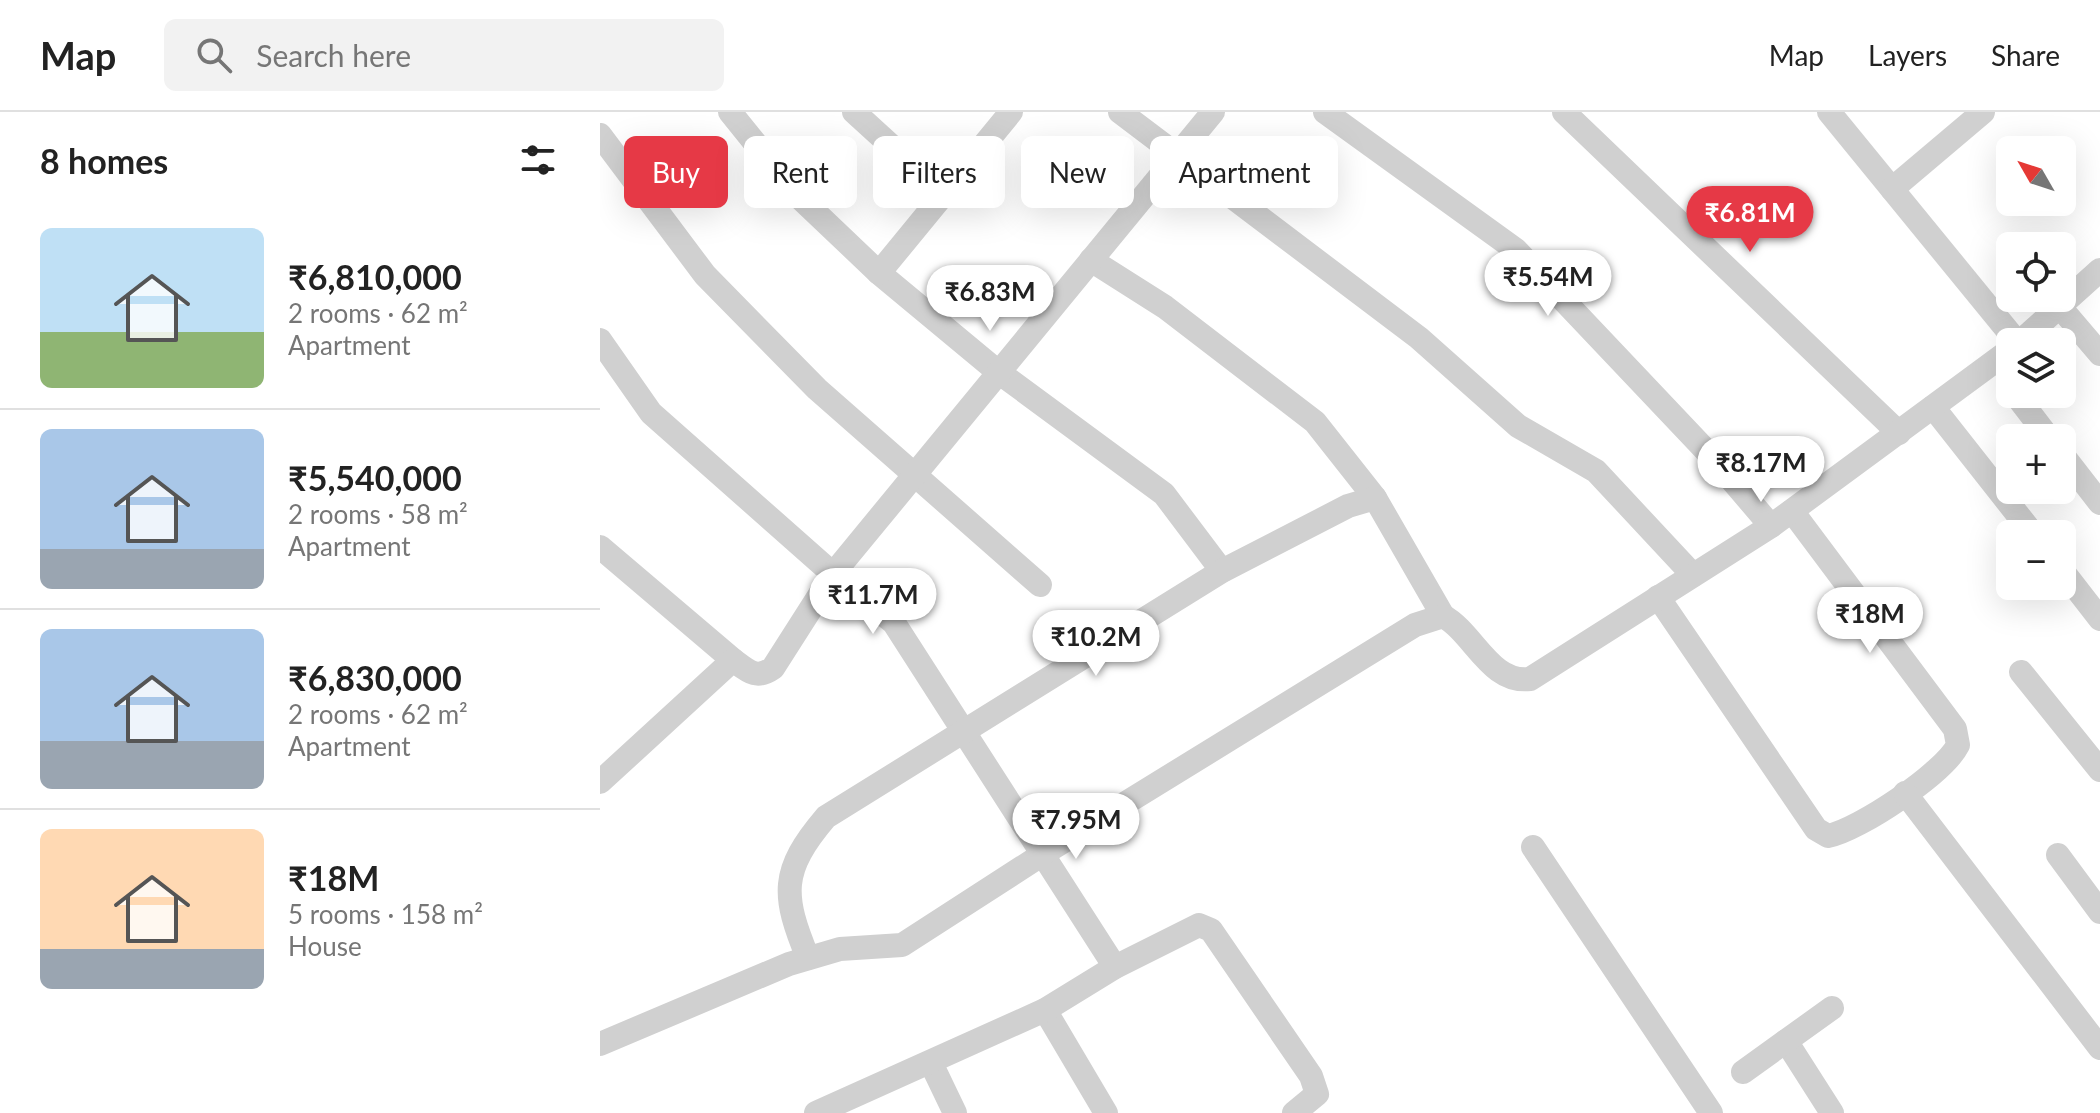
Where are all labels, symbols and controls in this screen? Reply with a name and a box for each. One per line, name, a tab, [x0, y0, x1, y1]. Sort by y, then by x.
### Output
search box	[164, 19, 724, 91]
text: Map	[40, 32, 116, 78]
icon: search	[192, 33, 236, 77]
text: Search here	[256, 37, 411, 73]
text: Map	[1769, 38, 1824, 72]
text: Layers	[1868, 38, 1947, 72]
text: Share	[1991, 38, 2060, 72]
chip: Buy	[624, 136, 728, 208]
chip: Rent	[744, 136, 857, 208]
chip: Filters	[873, 136, 1005, 208]
chip: New	[1021, 136, 1134, 208]
chip: Apartment	[1150, 136, 1338, 208]
north arrow	[1996, 136, 2076, 216]
map controls	[1996, 136, 2076, 600]
icon: filters	[516, 138, 560, 182]
text: 8 homes	[40, 140, 168, 181]
pin: ₹6.81M	[1685, 186, 1815, 254]
text: ₹6.81M	[1704, 196, 1796, 228]
button: locate	[1996, 232, 2076, 312]
pin: ₹5.54M	[1483, 250, 1613, 318]
text: ₹6,810,000	[288, 256, 462, 297]
icon: home	[104, 260, 200, 356]
text: ₹5.54M	[1502, 260, 1594, 292]
pin: ₹6.83M	[925, 265, 1055, 333]
text: ₹6.83M	[944, 275, 1036, 307]
text: 2 rooms · 62 m²	[288, 297, 468, 329]
button: layers	[1996, 328, 2076, 408]
text: Apartment	[288, 329, 411, 361]
button: +	[1996, 424, 2076, 504]
pin: ₹8.17M	[1696, 436, 1826, 504]
text: ₹8.17M	[1715, 446, 1807, 478]
text: ₹5,540,000	[288, 457, 462, 498]
icon: home	[104, 461, 200, 557]
text: 2 rooms · 58 m²	[288, 498, 468, 530]
button: −	[1996, 520, 2076, 600]
text: Apartment	[288, 530, 411, 562]
pin: ₹11.7M	[808, 568, 938, 636]
text: ₹11.7M	[827, 578, 919, 610]
pin: ₹18M	[1823, 587, 1917, 655]
text: ₹18M	[1835, 597, 1905, 629]
pin: ₹10.2M	[1031, 610, 1161, 678]
text: ₹10.2M	[1050, 620, 1142, 652]
text: ₹6,830,000	[288, 657, 462, 698]
icon: home	[104, 661, 200, 757]
text: 2 rooms · 62 m²	[288, 698, 468, 730]
text: Apartment	[288, 730, 411, 762]
pin: ₹7.95M	[1011, 793, 1141, 861]
text: ₹7.95M	[1030, 803, 1122, 835]
text: ₹18M	[288, 857, 379, 898]
icon: home	[104, 861, 200, 957]
text: 5 rooms · 158 m²	[288, 898, 483, 930]
text: House	[288, 930, 362, 962]

